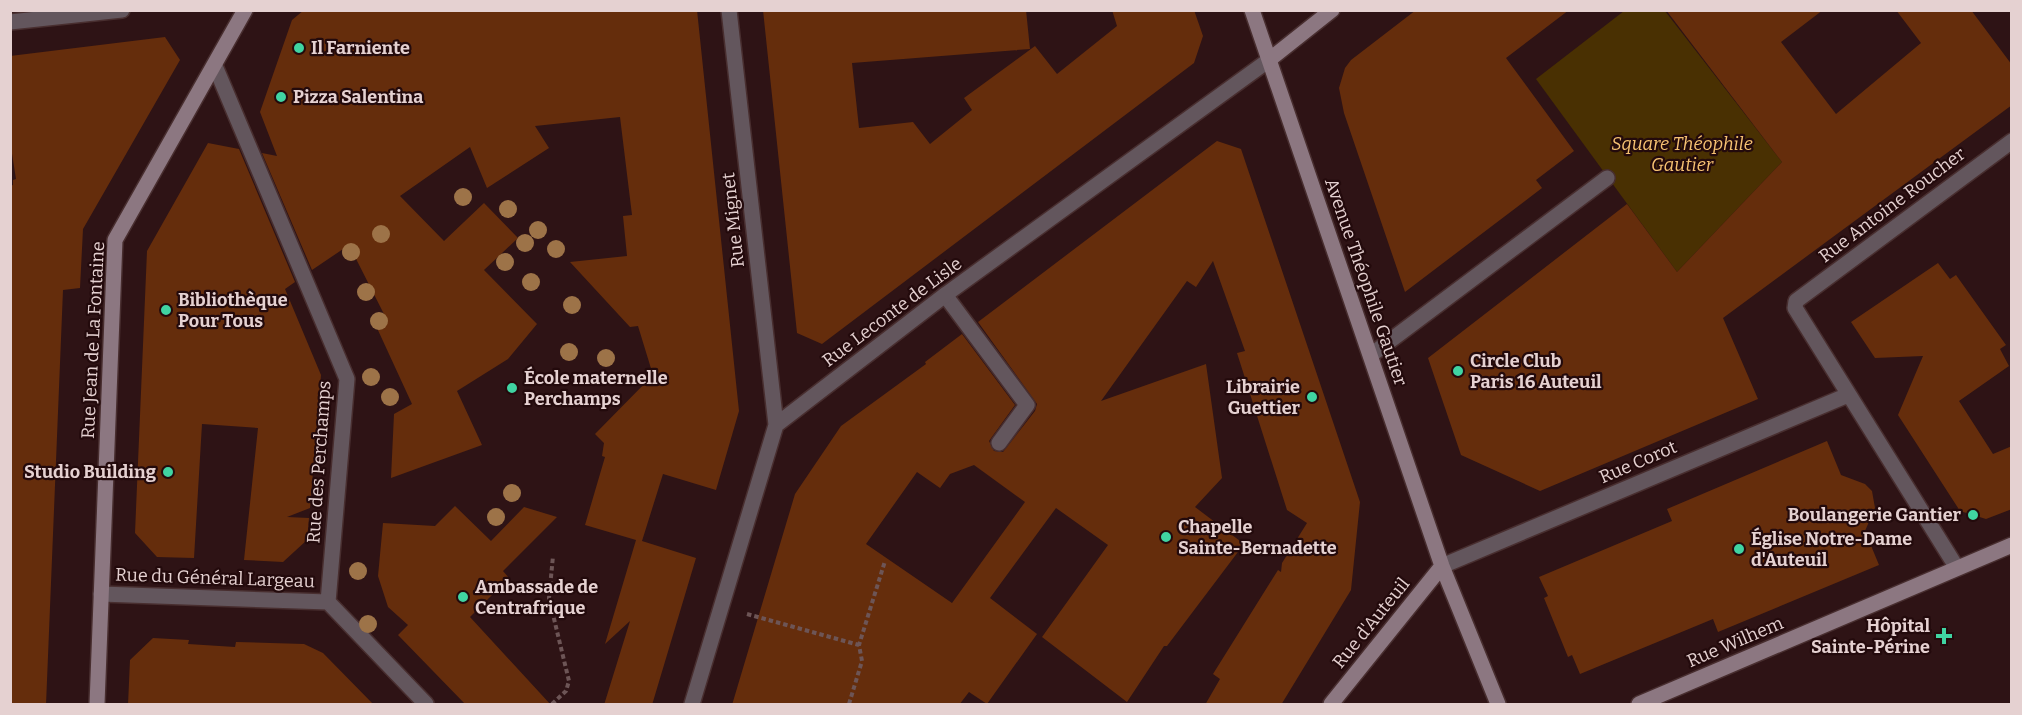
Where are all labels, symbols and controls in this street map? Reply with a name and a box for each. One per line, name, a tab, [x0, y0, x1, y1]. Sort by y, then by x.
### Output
place label: Il Farniente	[311, 37, 410, 59]
marker: Il Farniente	[292, 41, 306, 55]
place label: Pizza Salentina	[293, 86, 423, 108]
marker: Pizza Salentina	[274, 90, 288, 104]
park label: Square Théophile Gautier	[1611, 133, 1753, 176]
street label: Rue Antoine Roucher	[1814, 143, 1970, 267]
street label: Rue Mignet	[717, 171, 749, 268]
street label: Avenue Théophile Gautier	[1320, 175, 1412, 389]
street label: Rue Jean de La Fontaine	[77, 241, 109, 439]
street label: Rue Leconte de Lisle	[818, 252, 966, 372]
place label: Bibliothèque Pour Tous	[178, 289, 288, 332]
marker: Bibliothèque Pour Tous	[159, 303, 173, 317]
place label: Circle Club Paris 16 Auteuil	[1470, 350, 1602, 393]
marker: Circle Club Paris 16 Auteuil	[1451, 364, 1465, 378]
place label: École maternelle Perchamps	[524, 366, 668, 410]
place label: Librairie Guettier	[1226, 376, 1301, 419]
street label: Rue des Perchamps	[302, 380, 336, 544]
marker: École maternelle Perchamps	[505, 381, 519, 395]
marker: Librairie Guettier	[1305, 390, 1319, 404]
street label: Rue Corot	[1596, 436, 1680, 488]
place label: Studio Building	[24, 461, 157, 483]
marker: Studio Building	[161, 465, 175, 479]
place label: Boulangerie Gantier	[1788, 504, 1962, 526]
marker: Boulangerie Gantier	[1966, 508, 1980, 522]
place label: Chapelle Sainte-Bernadette	[1178, 516, 1337, 559]
place label: Église Notre-Dame d'Auteuil	[1751, 527, 1912, 571]
marker: Chapelle Sainte-Bernadette	[1159, 530, 1173, 544]
marker: Église Notre-Dame d'Auteuil	[1732, 542, 1746, 556]
street label: Rue du Général Largeau	[115, 564, 315, 592]
street label: Rue d'Auteuil	[1328, 573, 1414, 673]
place label: Ambassade de Centrafrique	[475, 576, 598, 619]
marker: Ambassade de Centrafrique	[456, 590, 470, 604]
street label: Rue Wilhem	[1684, 612, 1786, 672]
place label: Hôpital Sainte-Périne	[1811, 615, 1930, 658]
marker: Hôpital Sainte-Périne	[1935, 627, 1953, 645]

